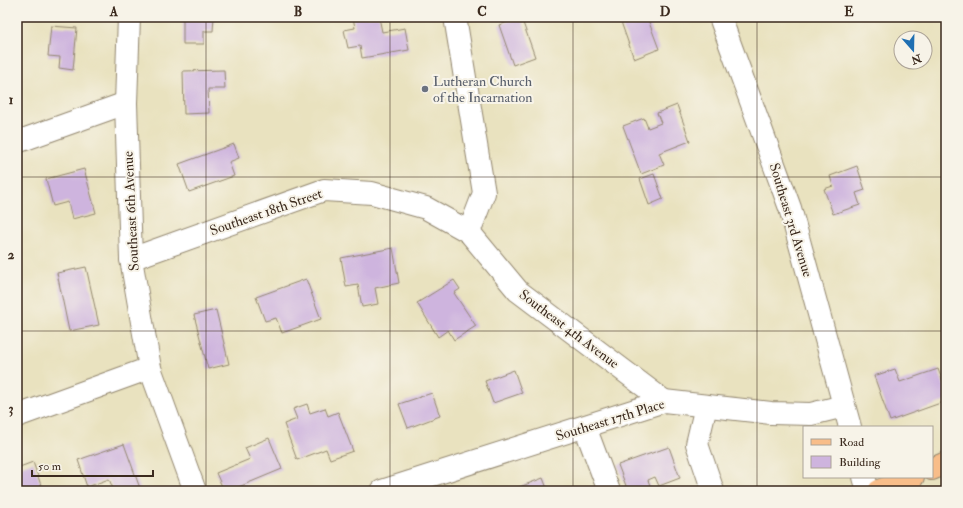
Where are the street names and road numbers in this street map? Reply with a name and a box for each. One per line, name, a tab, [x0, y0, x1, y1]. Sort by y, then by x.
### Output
street label: Southeast 6th Avenue	[119, 151, 143, 271]
street label: Southeast 3rd Avenue	[766, 161, 816, 279]
street label: Southeast 18th Street	[208, 185, 325, 239]
street label: Southeast 4th Avenue	[516, 286, 622, 372]
street label: Southeast 17th Place	[554, 395, 667, 445]

